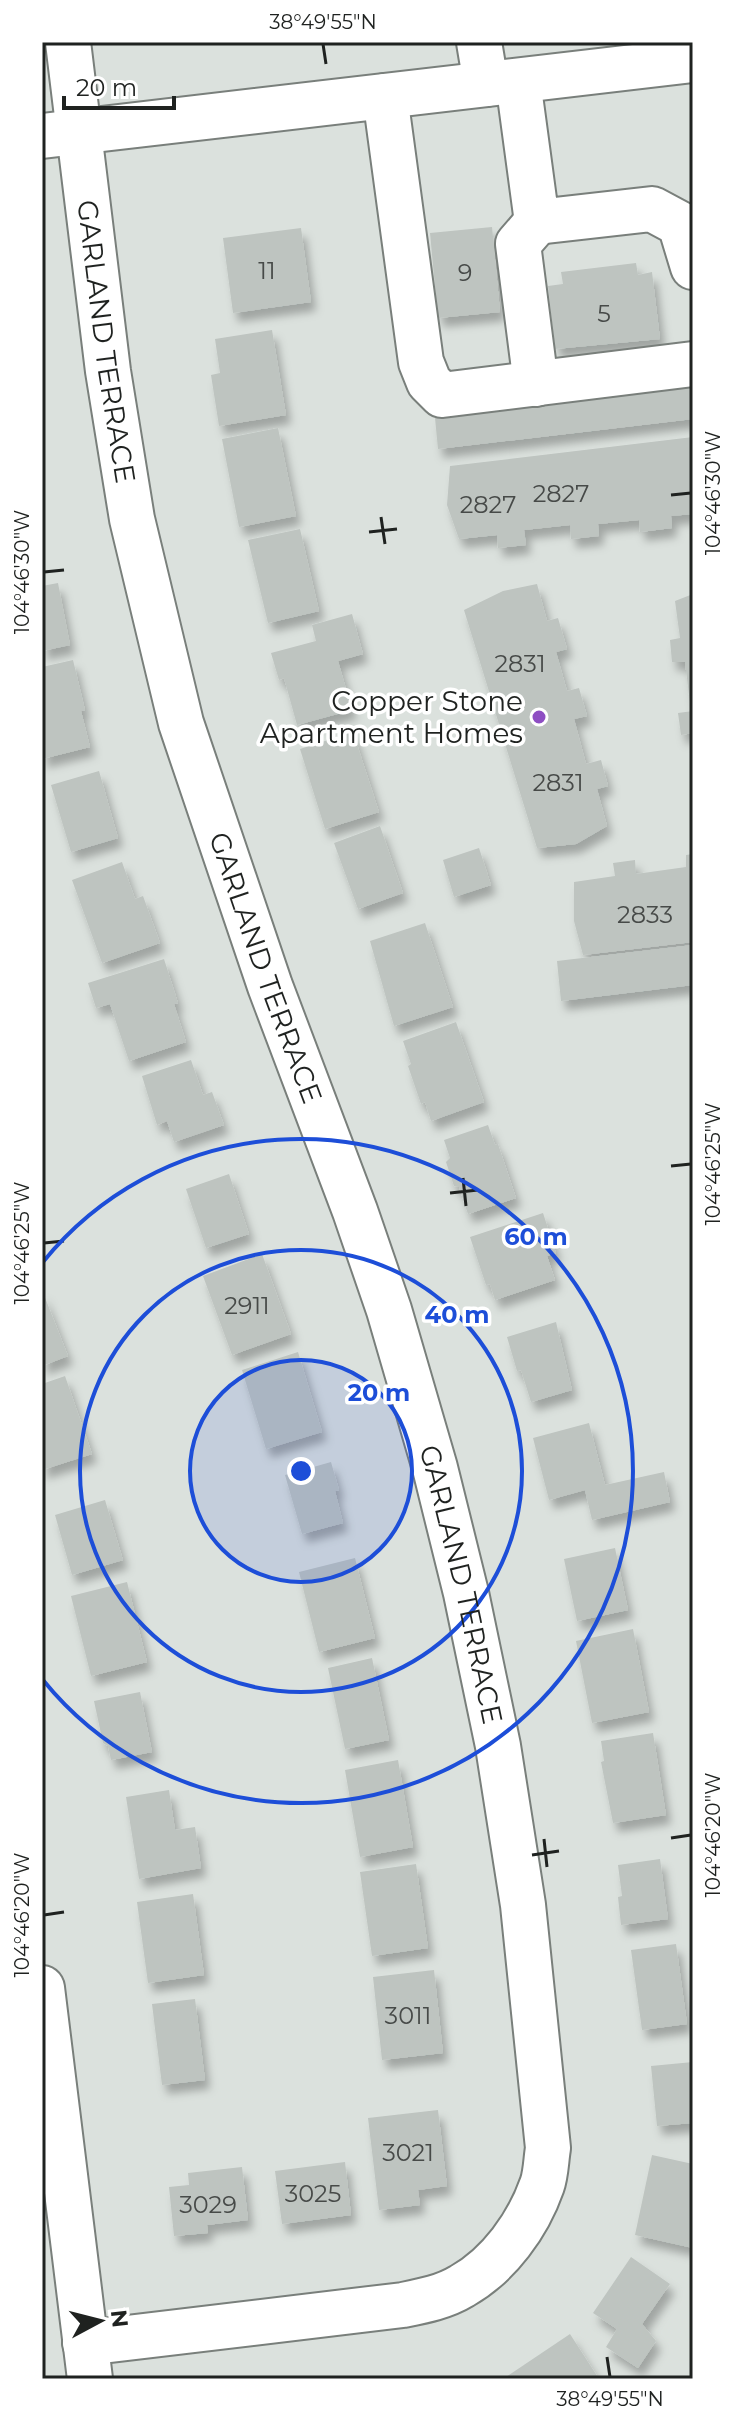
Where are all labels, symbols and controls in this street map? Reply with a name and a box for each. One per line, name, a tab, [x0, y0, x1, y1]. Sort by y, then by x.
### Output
text: 38°49'55"N	[269, 10, 377, 34]
scale bar	[64, 60, 174, 110]
text: 20 m	[76, 73, 137, 102]
street label: GARLAND TERRACE	[70, 198, 143, 486]
house number: 11	[258, 256, 276, 285]
house number: 9	[458, 258, 472, 287]
house number: 5	[597, 299, 611, 328]
text: 104°46'30"W	[701, 431, 725, 555]
house number: 2827	[533, 479, 589, 508]
house number: 2827	[460, 490, 516, 519]
text: 104°46'30"W	[10, 510, 34, 634]
house number: 2831	[494, 649, 546, 678]
place label: Copper Stone Apartment Homes	[260, 684, 523, 750]
marker: Copper Stone Apartment Homes	[530, 708, 548, 726]
house number: 2831	[532, 768, 584, 797]
street label: GARLAND TERRACE	[202, 828, 330, 1108]
house number: 2833	[617, 900, 673, 929]
text: 104°46'25"W	[701, 1103, 725, 1225]
text: 104°46'25"W	[10, 1182, 34, 1304]
text: 60 m	[504, 1222, 568, 1251]
house number: 2911	[224, 1291, 270, 1320]
text: 40 m	[425, 1300, 489, 1329]
text: 20 m	[348, 1378, 410, 1407]
street label: GARLAND TERRACE	[412, 1441, 510, 1727]
centre of rings	[287, 1457, 315, 1485]
text: 104°46'20"W	[701, 1773, 725, 1897]
text: 104°46'20"W	[10, 1853, 34, 1977]
house number: 3011	[385, 2001, 431, 2030]
house number: 3021	[382, 2138, 434, 2167]
house number: 3025	[285, 2179, 341, 2208]
house number: 3029	[179, 2190, 237, 2219]
north arrow	[60, 2281, 140, 2361]
text: N	[105, 2308, 134, 2329]
text: 38°49'55"N	[556, 2387, 664, 2411]

